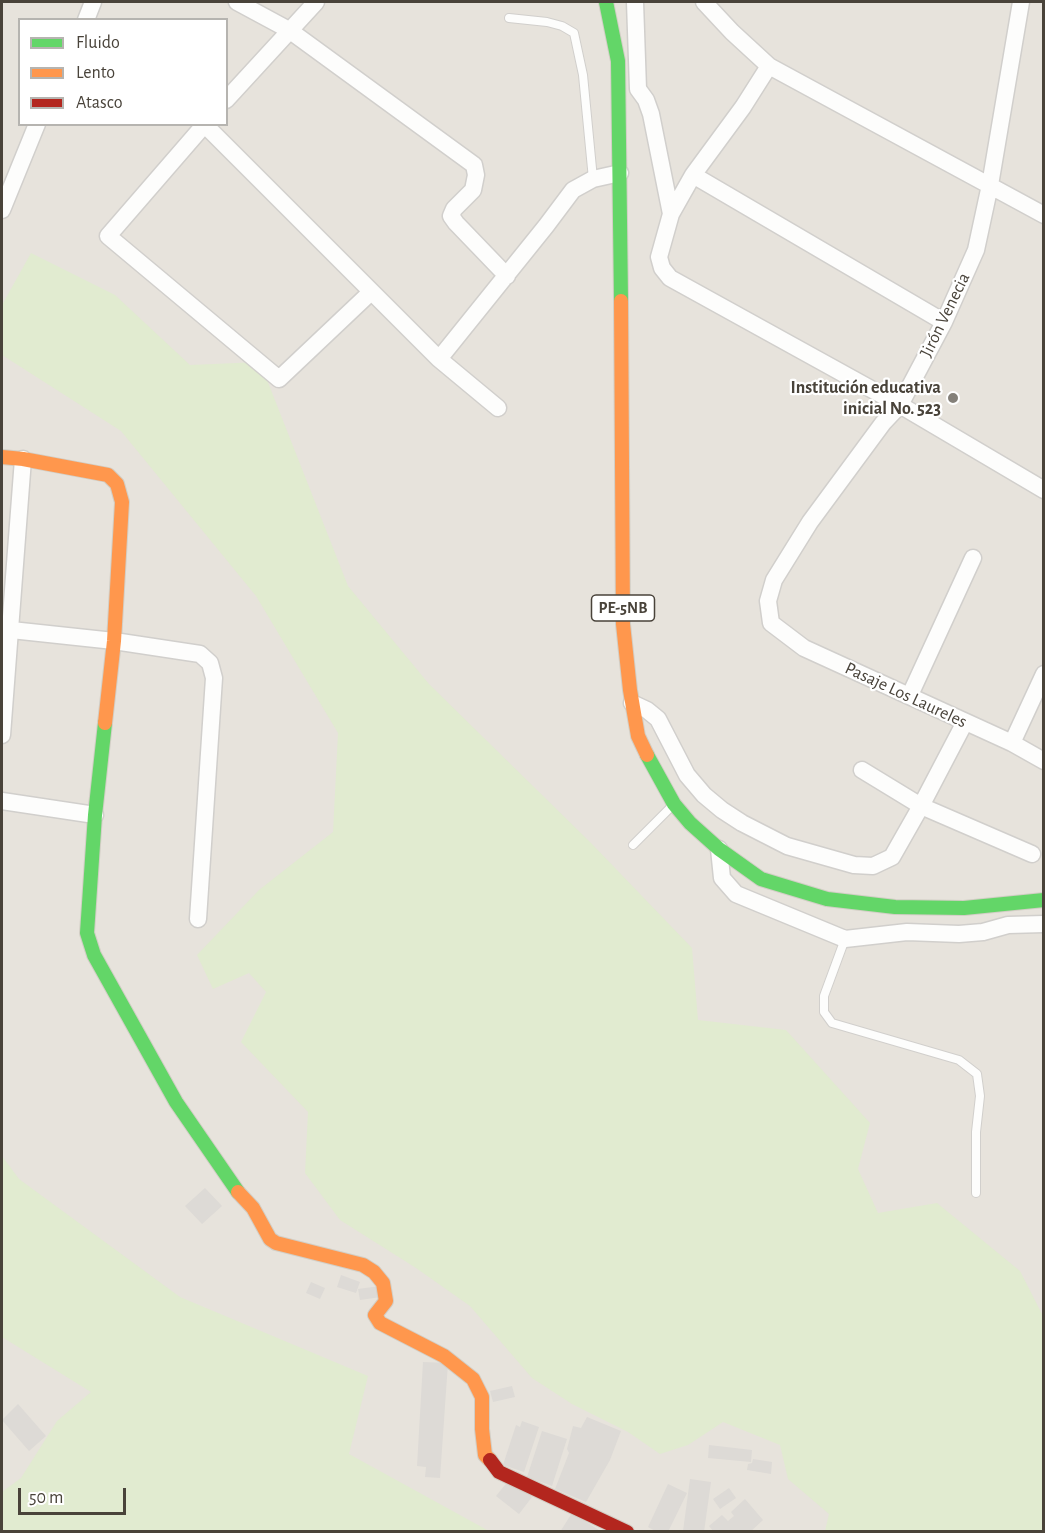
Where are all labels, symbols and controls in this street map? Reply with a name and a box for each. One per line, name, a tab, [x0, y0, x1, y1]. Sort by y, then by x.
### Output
legend	[18, 18, 228, 126]
text: Fluido	[76, 34, 120, 52]
text: Lento	[76, 64, 115, 82]
text: Atasco	[76, 94, 123, 112]
street label: Jirón Venecia	[915, 269, 975, 361]
place label: Institución educativa inicial No. 523	[790, 377, 941, 420]
marker: Institución educativa inicial No. 523	[946, 391, 960, 405]
road number: PE-5NB	[592, 595, 654, 621]
street label: Pasaje Los Laureles	[842, 657, 970, 733]
scale bar	[21, 1476, 129, 1514]
text: 50 m	[29, 1489, 63, 1507]

